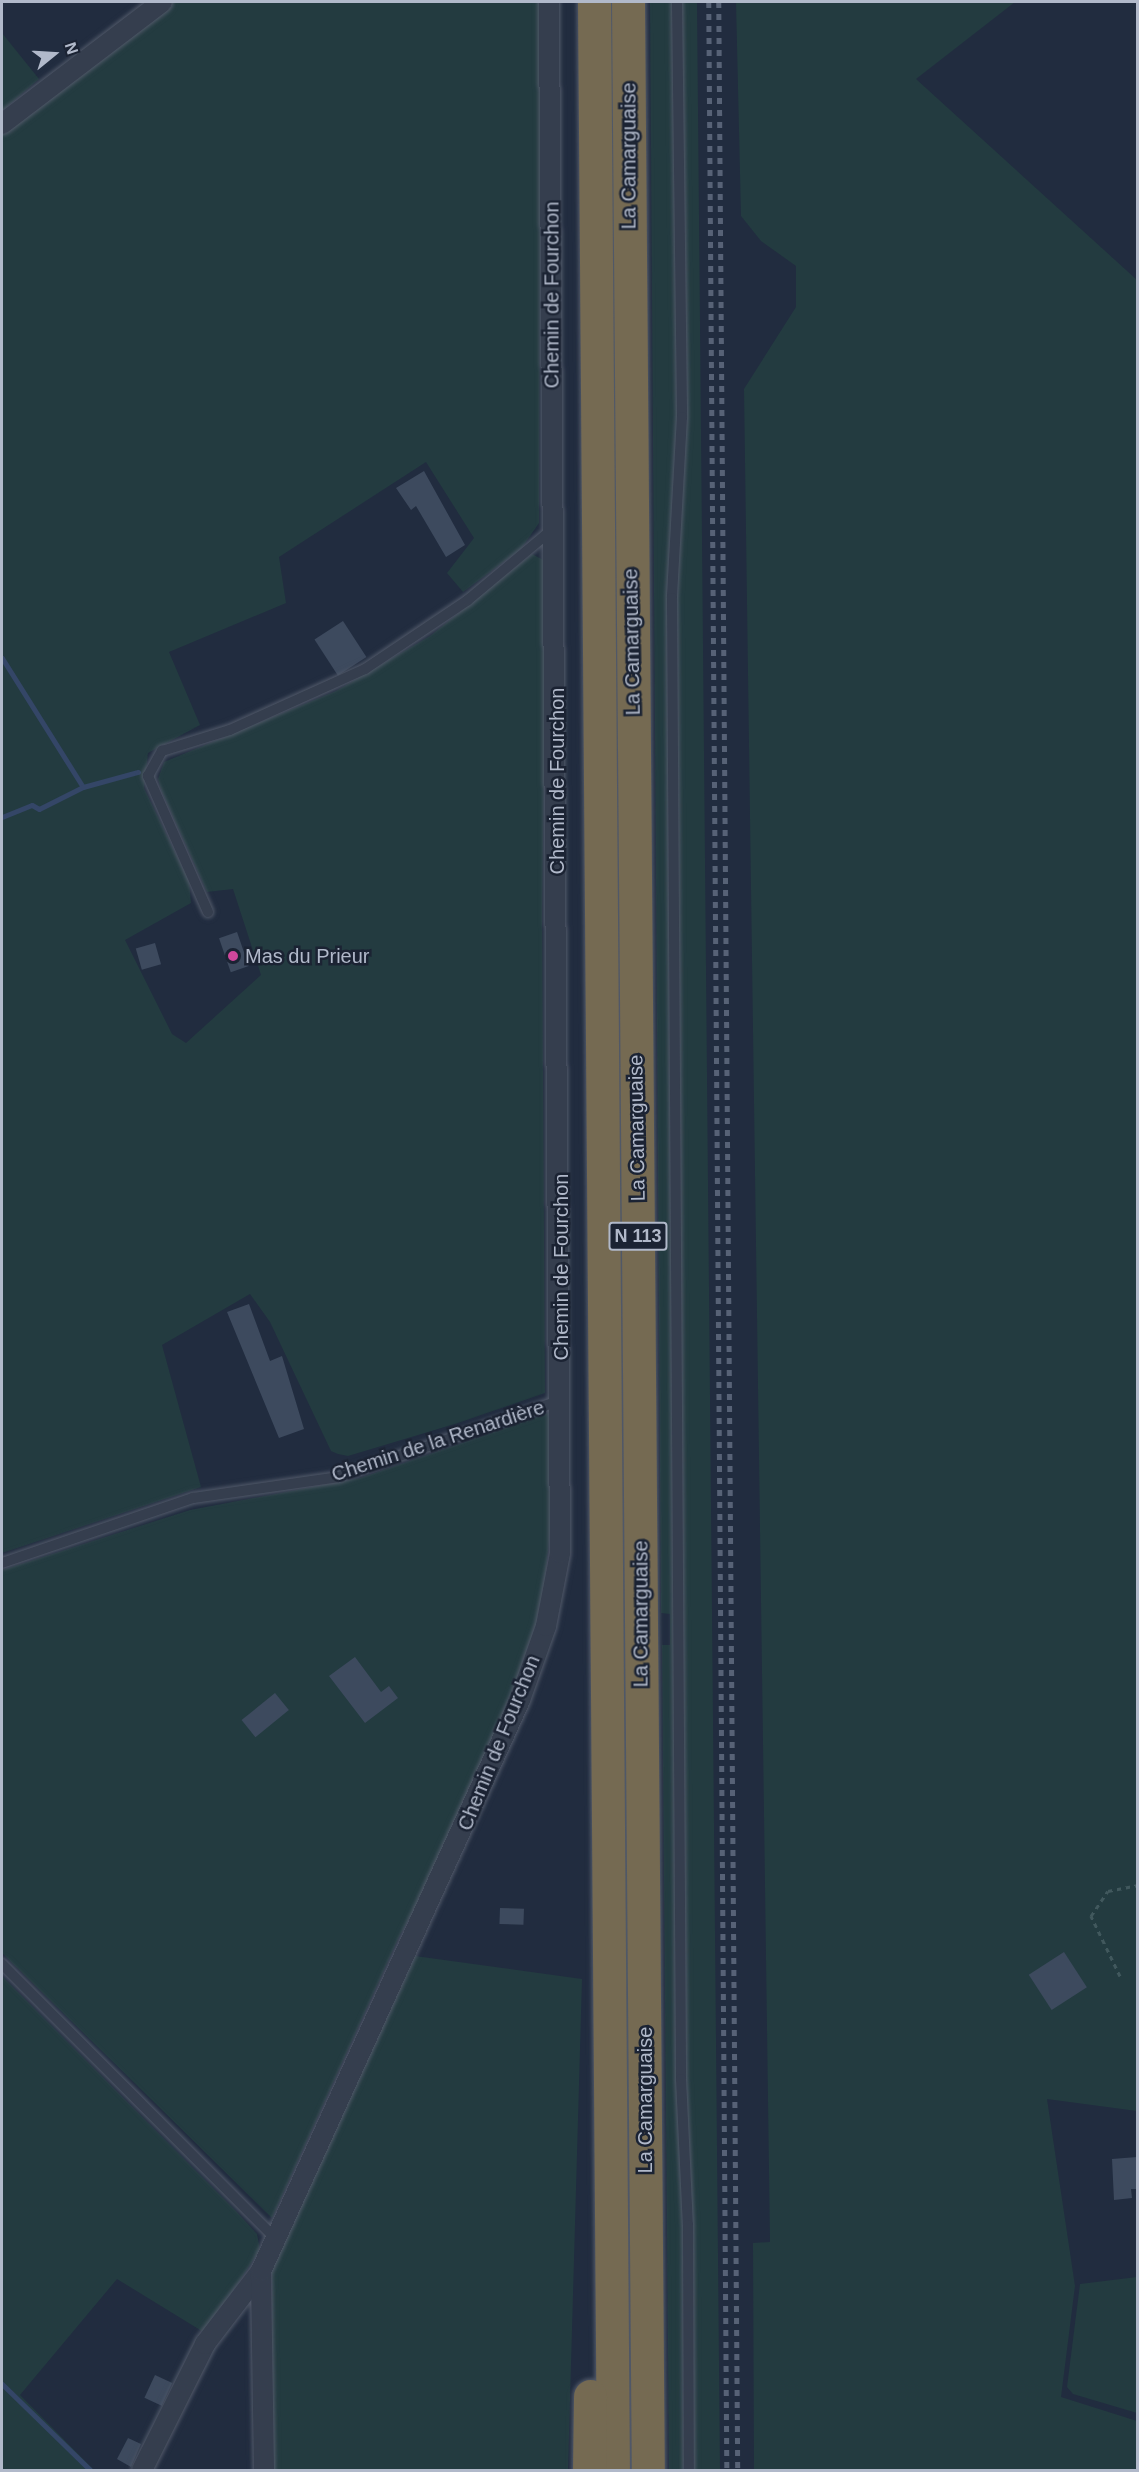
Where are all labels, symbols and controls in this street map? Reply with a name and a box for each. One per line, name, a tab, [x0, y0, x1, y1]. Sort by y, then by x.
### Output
north arrow	[24, 24, 84, 84]
text: N	[62, 40, 81, 56]
street label: La Camarguaise	[617, 83, 641, 229]
street label: Chemin de Fourchon	[540, 202, 564, 388]
street label: La Camarguaise	[619, 568, 645, 716]
street label: Chemin de Fourchon	[545, 688, 569, 874]
place label: Mas du Prieur	[245, 944, 369, 968]
marker: Mas du Prieur	[226, 949, 240, 963]
street label: La Camarguaise	[624, 1054, 650, 1202]
street label: Chemin de Fourchon	[549, 1174, 573, 1360]
road number: N 113	[608, 1221, 668, 1251]
street label: Chemin de la Renardière	[329, 1395, 547, 1487]
street label: La Camarguaise	[629, 1541, 653, 1687]
street label: Chemin de Fourchon	[453, 1652, 545, 1834]
street label: La Camarguaise	[633, 2027, 657, 2173]

